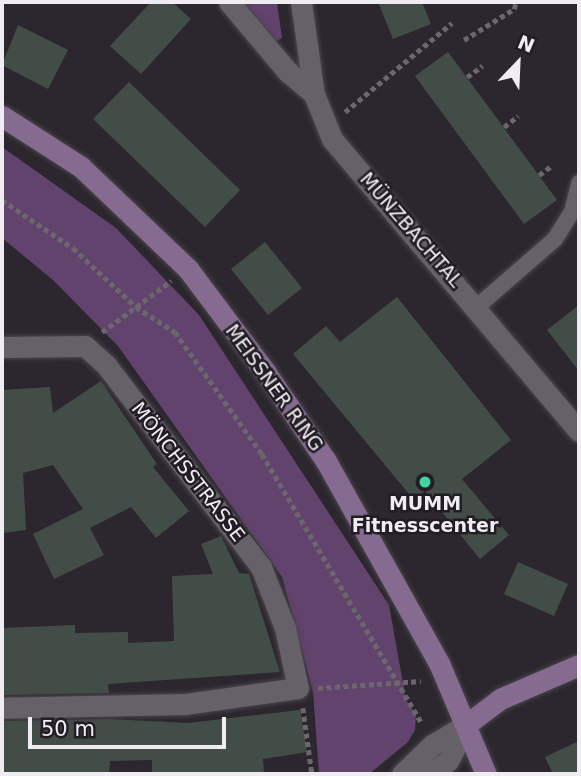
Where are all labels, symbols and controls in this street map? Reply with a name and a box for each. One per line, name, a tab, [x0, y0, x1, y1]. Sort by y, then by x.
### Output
north arrow	[483, 28, 553, 98]
text: N	[515, 30, 538, 57]
street label: MÜNZBACHTAL	[355, 168, 467, 292]
street label: MEISSNER RING	[220, 320, 328, 456]
street label: MÖNCHSSTRASSE	[127, 398, 249, 546]
marker: MUMM Fitnesscenter	[417, 474, 433, 490]
place label: MUMM Fitnesscenter	[352, 493, 498, 537]
scale bar	[32, 702, 229, 746]
text: 50 m	[41, 717, 95, 741]

